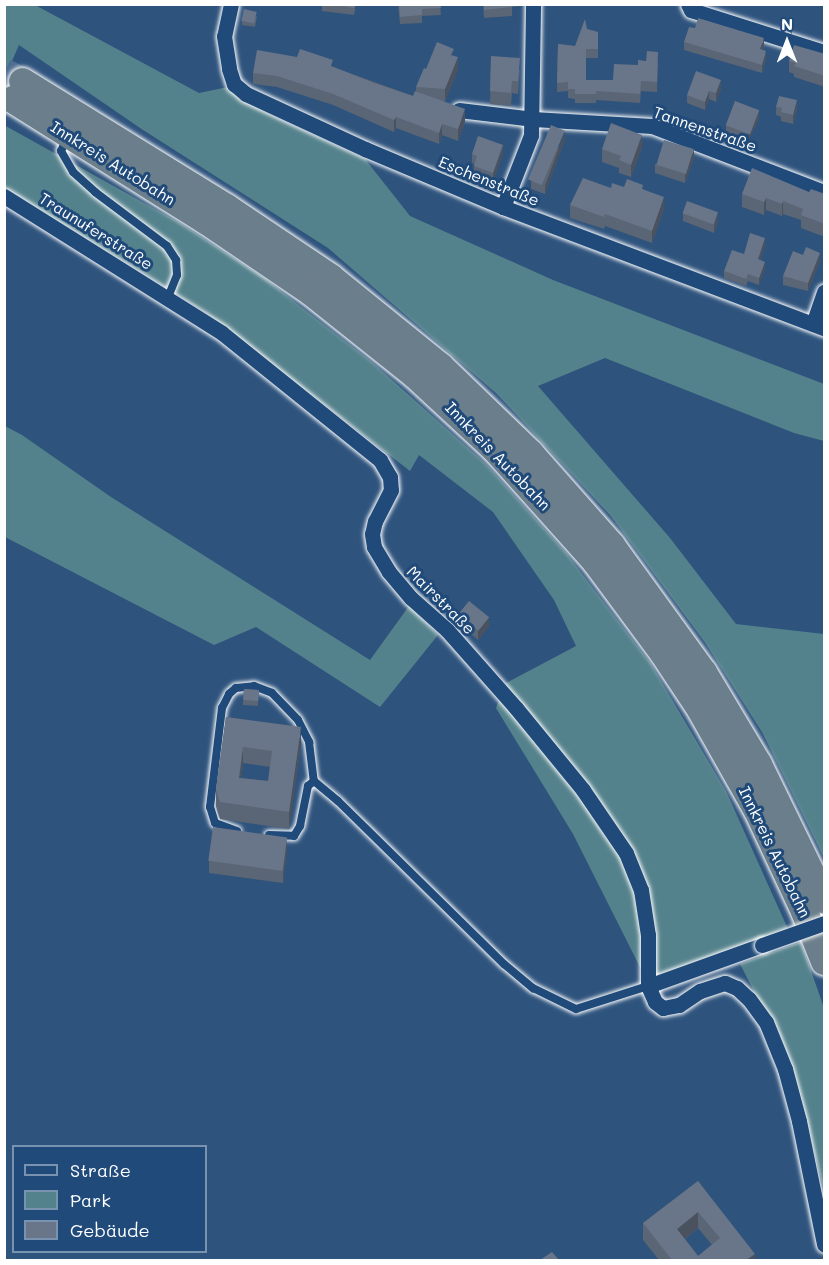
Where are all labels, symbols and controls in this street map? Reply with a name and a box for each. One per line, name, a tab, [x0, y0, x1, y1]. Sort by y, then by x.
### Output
north arrow	[757, 12, 817, 72]
text: N	[781, 13, 793, 34]
street label: Tannenstraße	[651, 102, 759, 156]
street label: Innkreis Autobahn	[47, 117, 179, 209]
street label: Eschenstraße	[436, 152, 542, 210]
street label: Traunuferstraße	[36, 188, 156, 274]
street label: Innkreis Autobahn	[441, 398, 555, 514]
street label: Mairstraße	[403, 562, 479, 638]
street label: Innkreis Autobahn	[735, 783, 815, 921]
legend	[12, 1145, 207, 1253]
text: Straße	[70, 1158, 131, 1182]
text: Park	[70, 1188, 111, 1212]
text: Gebäude	[70, 1218, 150, 1242]

